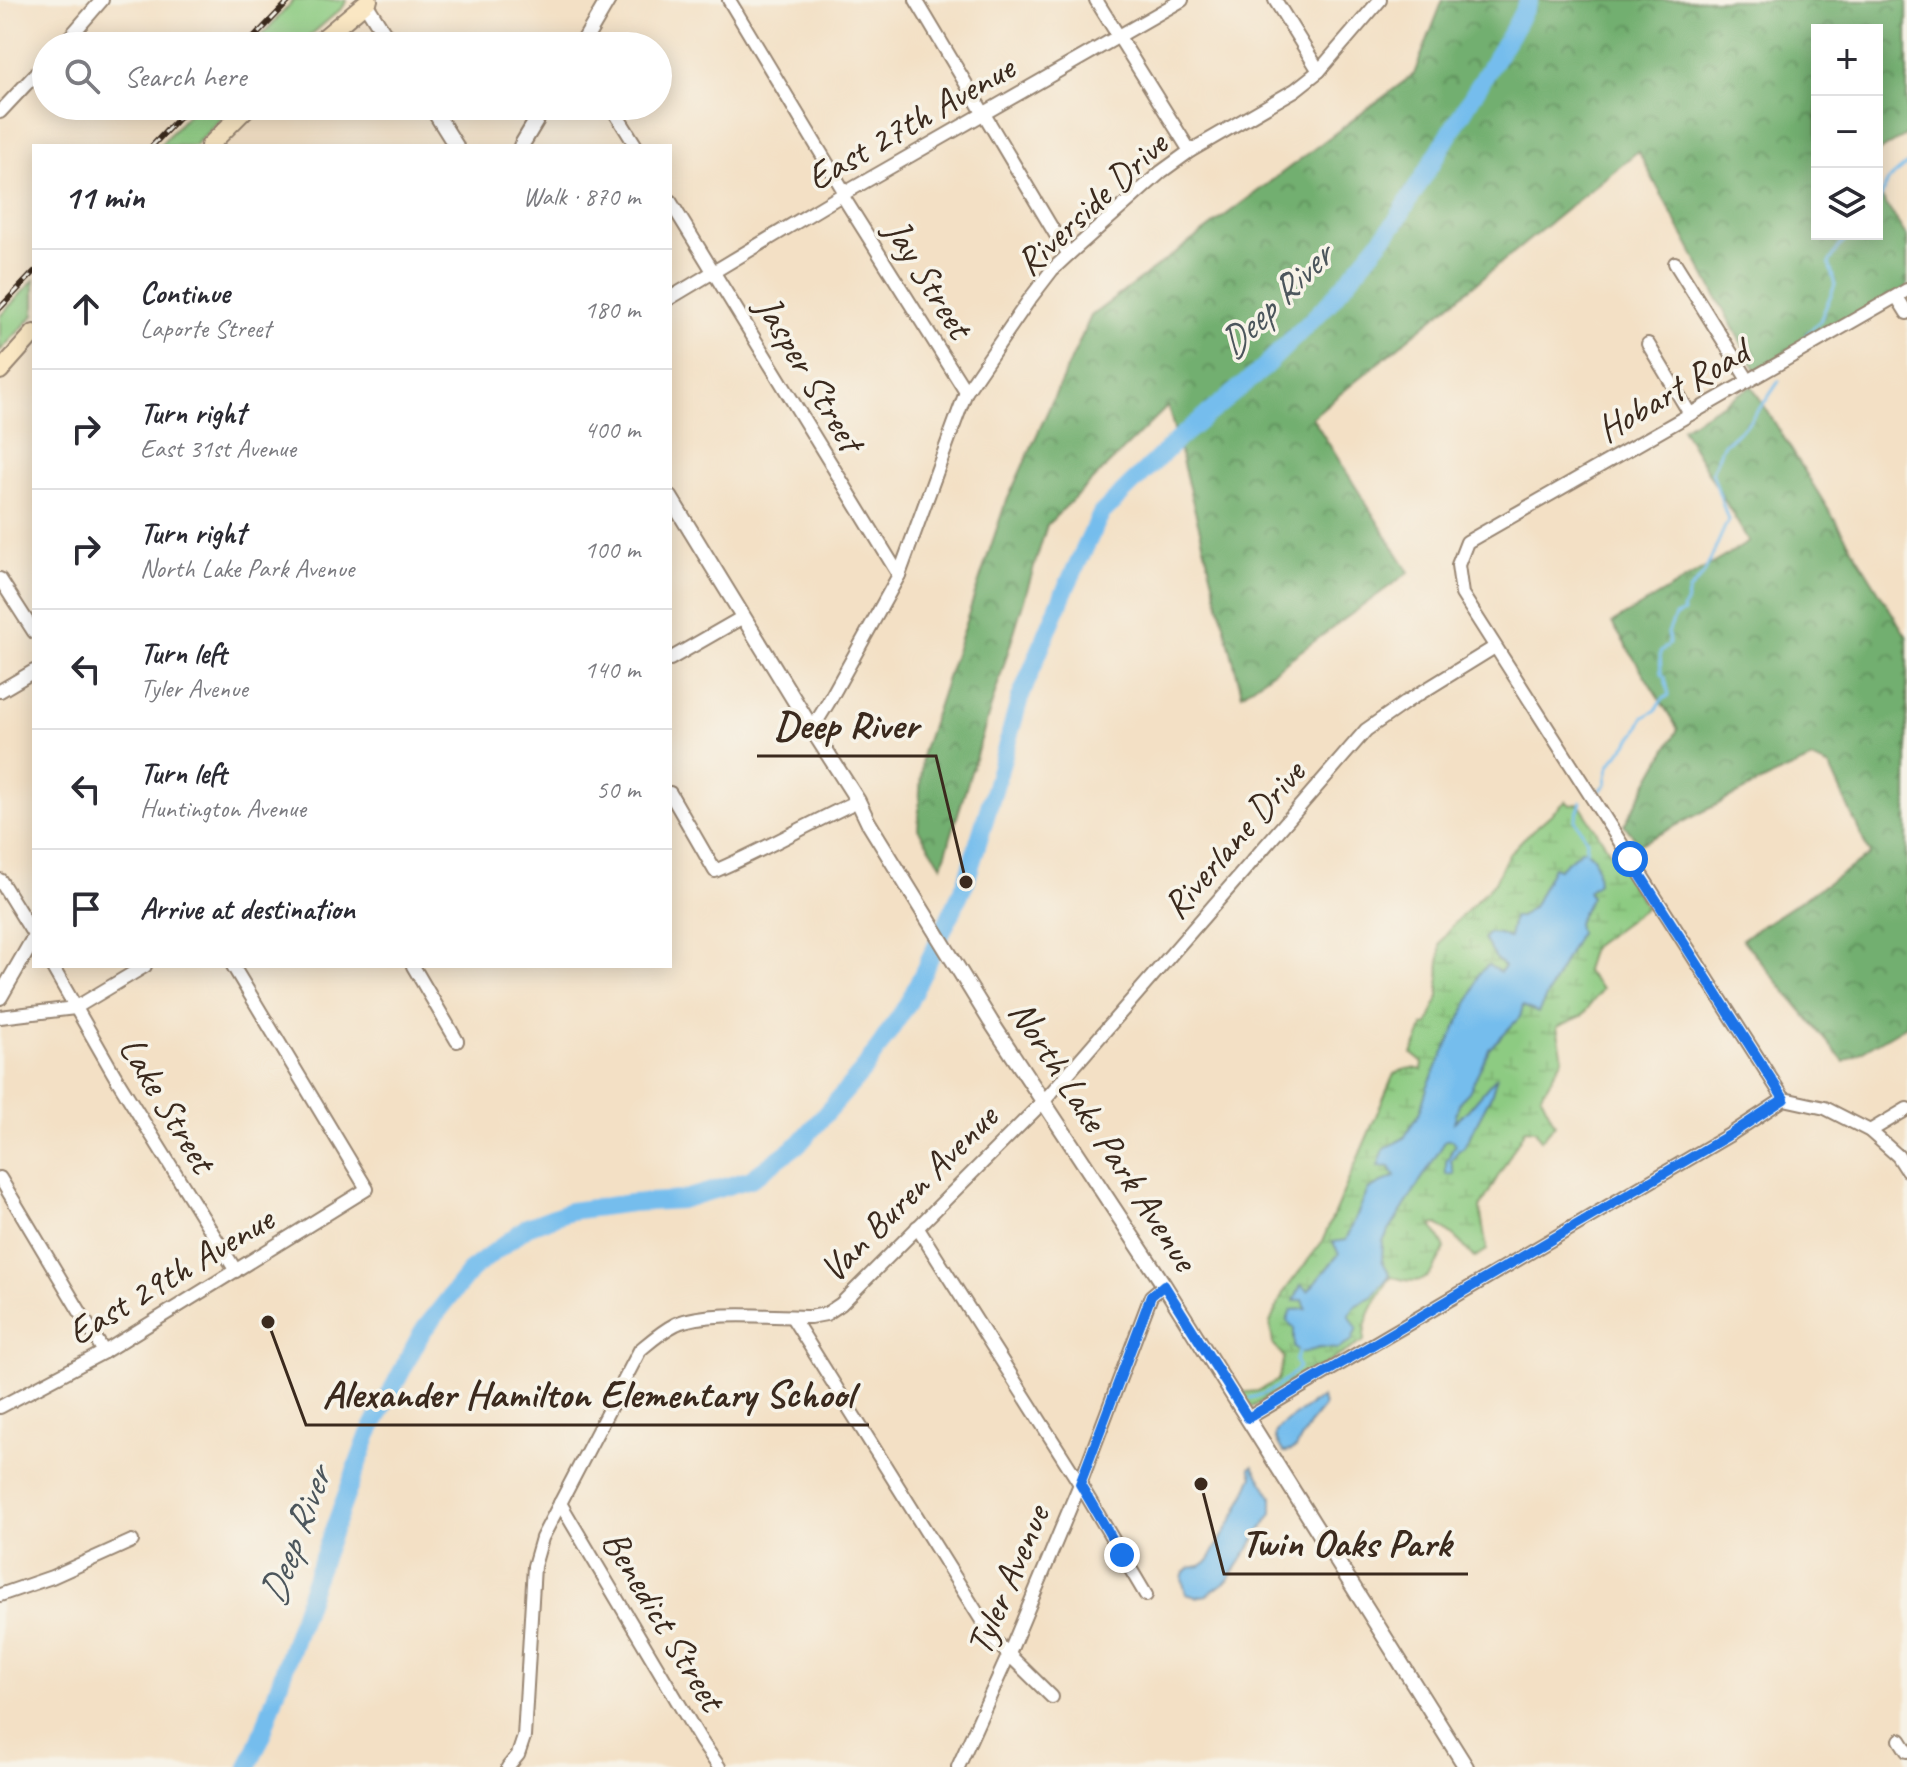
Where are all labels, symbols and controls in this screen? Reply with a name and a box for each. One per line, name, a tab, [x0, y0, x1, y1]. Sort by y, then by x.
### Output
map controls	[1811, 24, 1883, 240]
button: +	[1811, 24, 1883, 96]
search box	[32, 32, 672, 120]
street label: East 27th Avenue	[798, 43, 1025, 201]
icon: search	[60, 54, 104, 98]
text: Search here	[124, 57, 246, 95]
button: −	[1811, 96, 1883, 168]
street label: Riverside Drive	[1006, 119, 1179, 286]
button: layers	[1811, 168, 1883, 240]
text: 11 min	[64, 175, 144, 218]
text: Walk · 870 m	[523, 180, 640, 213]
street label: Jay Street	[873, 208, 985, 349]
water label: Deep River	[1207, 228, 1347, 369]
text: Continue	[140, 274, 230, 312]
street label: Jasper Street	[744, 285, 877, 464]
icon: ahead	[64, 287, 108, 331]
text: 180 m	[584, 293, 640, 326]
text: Laporte Street	[140, 312, 271, 345]
street label: Hobart Road	[1588, 325, 1762, 453]
text: Turn right	[140, 394, 245, 432]
icon: right	[64, 407, 108, 451]
text: 400 m	[584, 413, 640, 446]
text: East 31st Avenue	[140, 432, 296, 465]
text: Turn right	[140, 514, 245, 552]
icon: right	[64, 527, 108, 571]
text: 100 m	[584, 533, 640, 566]
text: North Lake Park Avenue	[140, 552, 354, 585]
text: Turn left	[140, 634, 227, 672]
icon: left	[64, 647, 108, 691]
text: 140 m	[584, 653, 640, 686]
text: Tyler Avenue	[140, 672, 248, 705]
callout: Deep River	[757, 692, 936, 756]
text: Deep River	[774, 700, 923, 750]
street label: Riverlane Drive	[1152, 748, 1317, 928]
text: Turn left	[140, 754, 227, 792]
icon: left	[64, 767, 108, 811]
text: 50 m	[596, 773, 640, 806]
text: Huntington Avenue	[140, 792, 306, 825]
route start	[1612, 841, 1648, 877]
icon: arrive	[64, 887, 108, 931]
text: Arrive at destination	[140, 890, 355, 928]
street label: North Lake Park Avenue	[999, 991, 1210, 1282]
street label: Lake Street	[109, 1028, 228, 1184]
street label: Van Buren Avenue	[809, 1093, 1009, 1292]
street label: East 29th Avenue	[59, 1194, 284, 1355]
callout: Alexander Hamilton Elementary School	[306, 1361, 869, 1425]
text: Alexander Hamilton Elementary School	[322, 1369, 860, 1419]
water label: Deep River	[247, 1455, 345, 1612]
street label: Tyler Avenue	[955, 1496, 1061, 1662]
callout: Twin Oaks Park	[1224, 1510, 1468, 1574]
text: Twin Oaks Park	[1241, 1518, 1454, 1568]
street label: Benedict Street	[592, 1522, 737, 1722]
route end	[1104, 1537, 1140, 1573]

